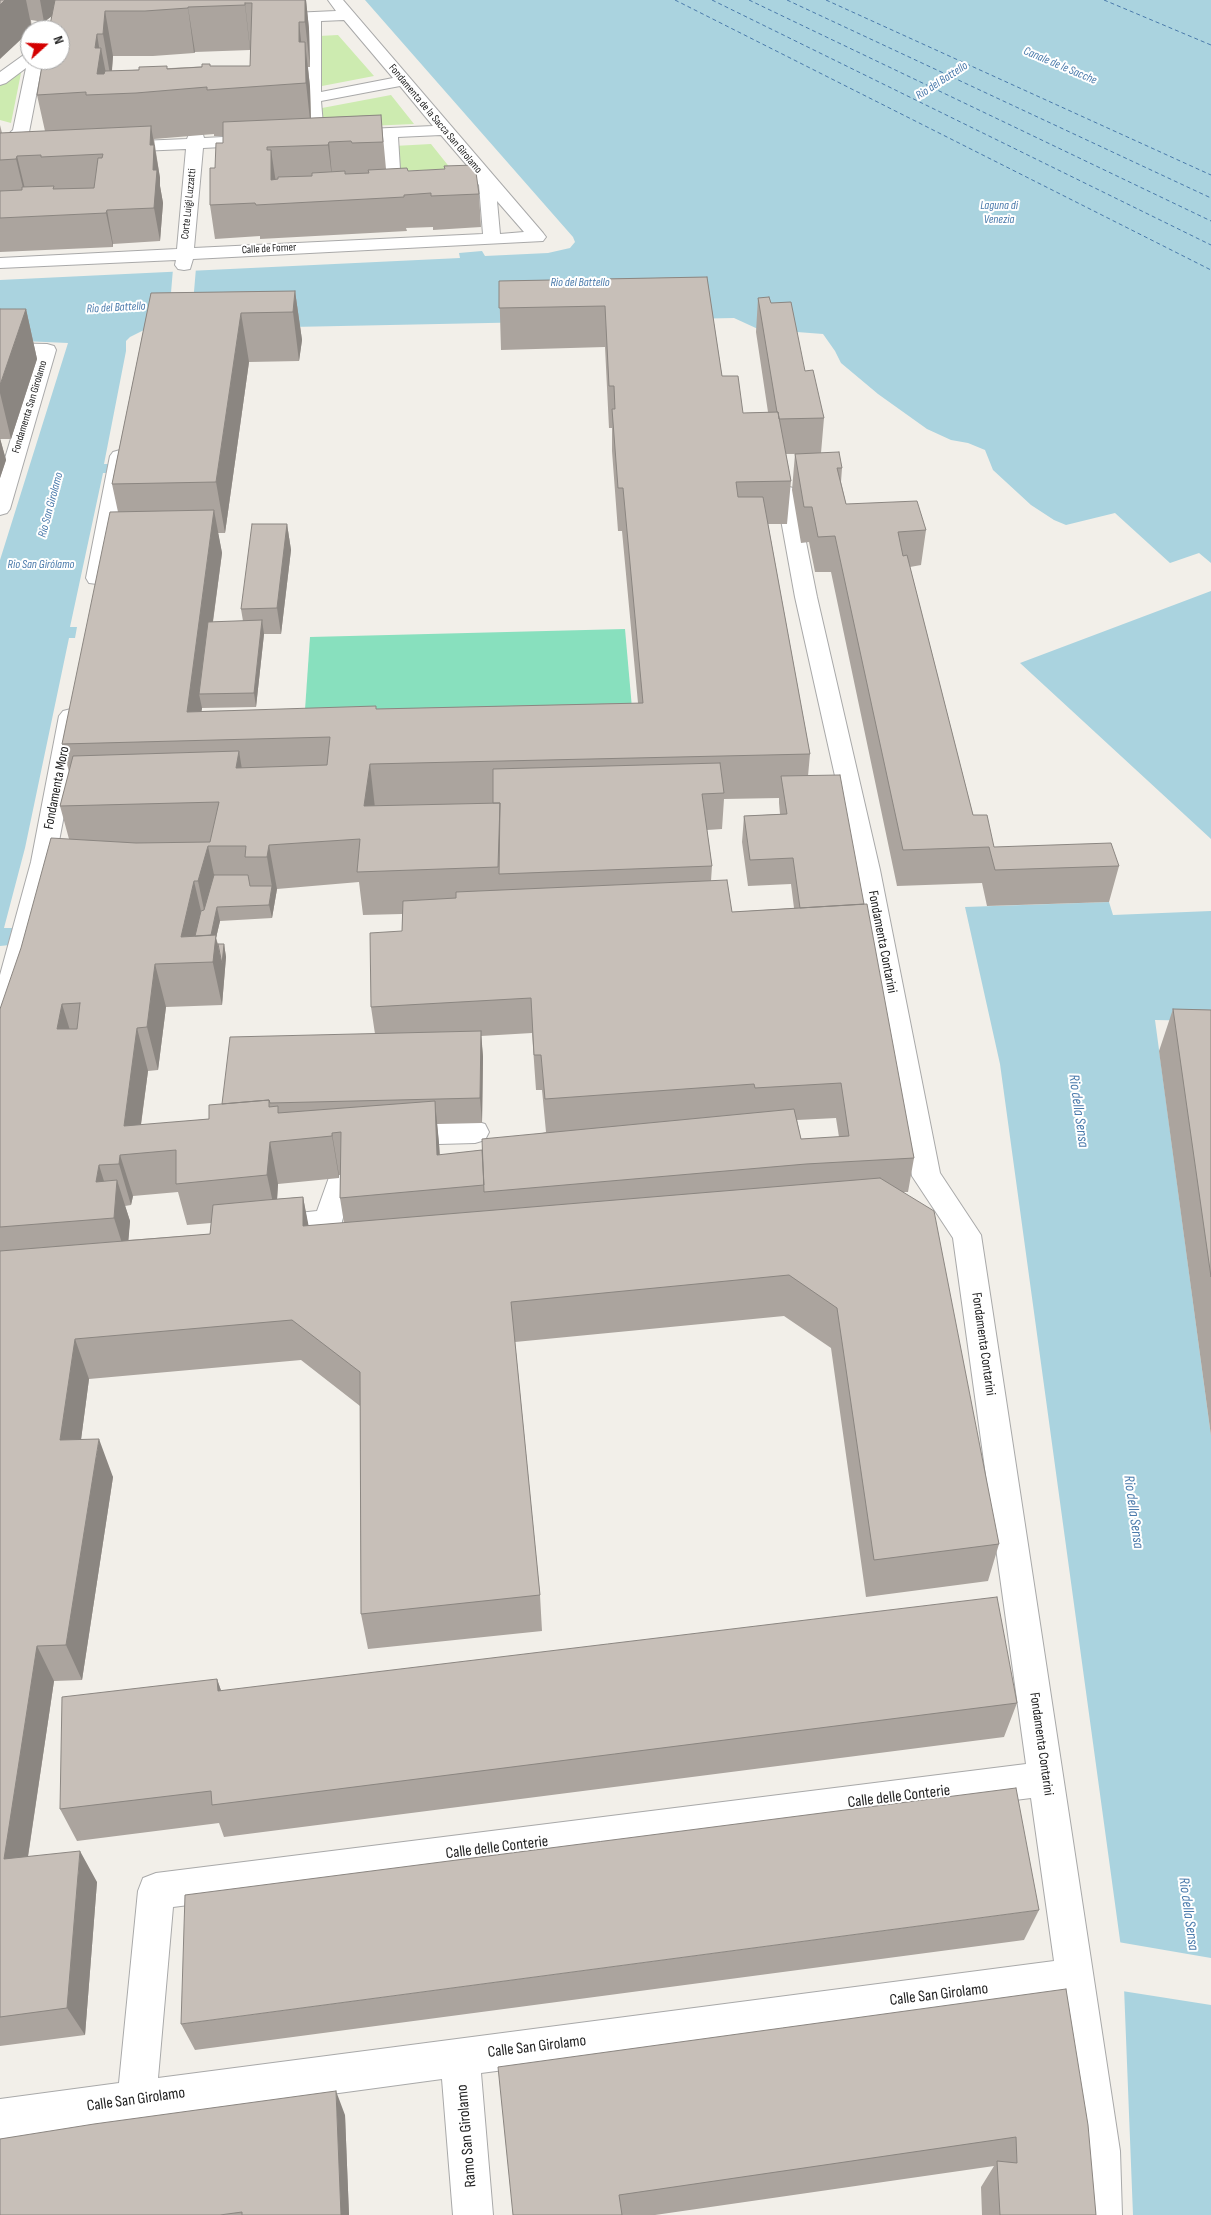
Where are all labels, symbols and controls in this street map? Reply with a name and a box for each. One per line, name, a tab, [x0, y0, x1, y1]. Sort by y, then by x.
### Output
north arrow	[20, 20, 70, 70]
text: N	[49, 34, 68, 46]
water label: Canale de le Sacche	[1021, 44, 1099, 88]
water label: Rio del Battello	[913, 59, 971, 103]
street label: Fondamenta de la Sacca San Girolamo	[385, 62, 485, 176]
street label: Corte Luigi Luzzatti	[179, 168, 199, 240]
water label: Laguna di Venezia	[980, 199, 1018, 227]
street label: Calle de Forner	[241, 241, 297, 257]
water label: Rio del Battello	[550, 276, 610, 290]
water label: Rio del Battello	[86, 299, 146, 317]
street label: Fondamenta San Girolamo	[10, 359, 50, 455]
water label: Rio San Girolamo	[35, 471, 67, 539]
water label: Rio San Girólamo	[8, 558, 74, 572]
street label: Fondamenta Moro	[41, 745, 73, 831]
street label: Fondamenta Contarini	[864, 889, 900, 995]
water label: Rio della Sensa	[1064, 1073, 1092, 1149]
street label: Fondamenta Contarini	[967, 1291, 999, 1397]
water label: Rio della Sensa	[1119, 1474, 1147, 1550]
street label: Fondamenta Contarini	[1025, 1691, 1057, 1797]
street label: Calle delle Conterie	[847, 1781, 951, 1813]
street label: Calle delle Conterie	[445, 1832, 549, 1864]
water label: Rio della Sensa	[1174, 1876, 1202, 1952]
street label: Calle San Girolamo	[889, 1979, 989, 2011]
street label: Calle San Girolamo	[487, 2031, 587, 2063]
street label: Calle San Girolamo	[86, 2084, 186, 2116]
street label: Ramo San Girolamo	[453, 2084, 481, 2188]

